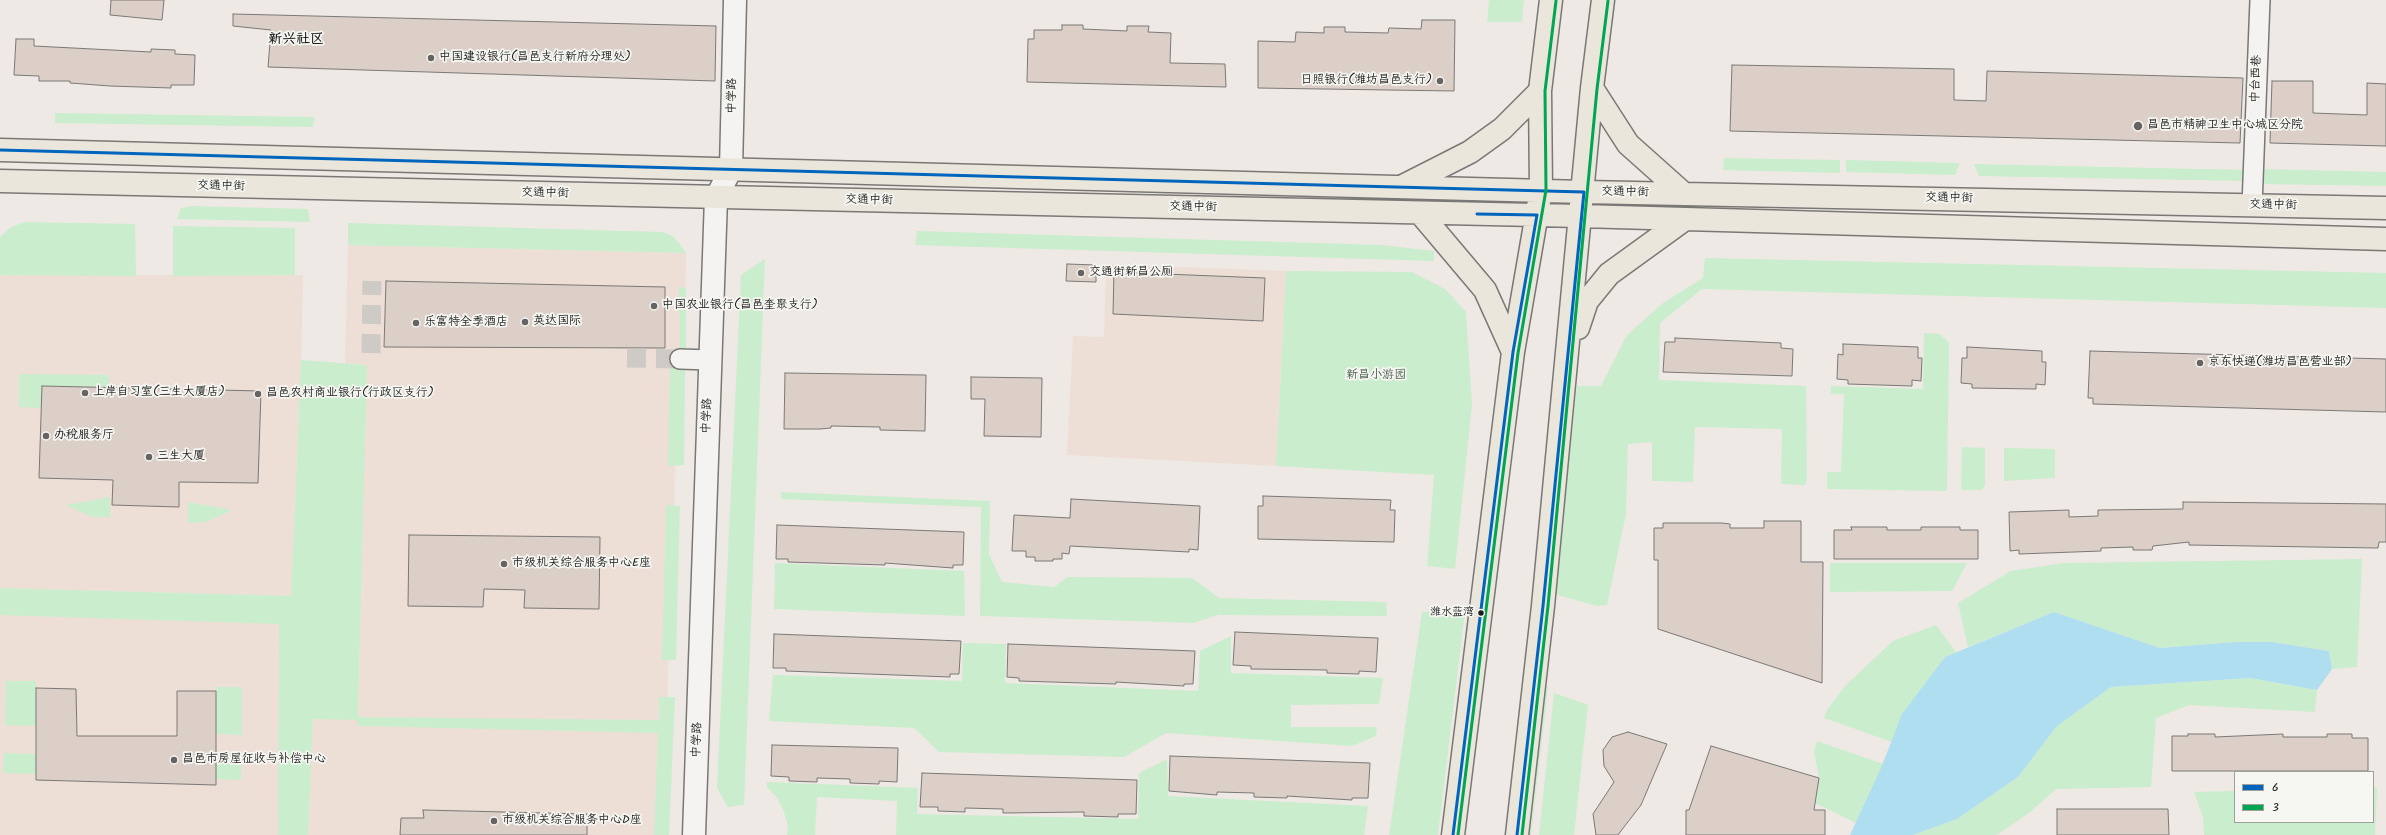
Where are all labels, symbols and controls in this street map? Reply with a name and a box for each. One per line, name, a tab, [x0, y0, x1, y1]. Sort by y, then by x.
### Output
district label: 新兴社区	[268, 33, 324, 49]
place label: 中国建设银行(昌邑支行新府分理处)	[439, 51, 631, 65]
marker: 中国建设银行(昌邑支行新府分理处)	[426, 53, 436, 63]
street label: 中台西巷	[2249, 55, 2265, 103]
place label: 日照银行(潍坊昌邑支行)	[1300, 74, 1432, 88]
marker: 日照银行(潍坊昌邑支行)	[1435, 76, 1445, 86]
street label: 中学路	[725, 78, 741, 114]
place label: 昌邑市精神卫生中心城区分院	[2147, 119, 2303, 133]
marker: 昌邑市精神卫生中心城区分院	[2132, 120, 2144, 132]
street label: 交通中街	[197, 179, 245, 195]
street label: 交通中街	[1601, 185, 1649, 201]
street label: 交通中街	[521, 186, 569, 202]
street label: 交通中街	[1925, 191, 1973, 207]
street label: 交通中街	[845, 193, 893, 209]
street label: 交通中街	[2249, 198, 2297, 214]
street label: 交通中街	[1169, 200, 1217, 216]
place label: 交通街新昌公厕	[1089, 266, 1173, 280]
marker: 交通街新昌公厕	[1076, 268, 1086, 278]
place label: 中国农业银行(昌邑奎聚支行)	[662, 299, 818, 313]
marker: 中国农业银行(昌邑奎聚支行)	[649, 301, 659, 311]
place label: 英达国际	[533, 315, 581, 329]
place label: 乐富特全季酒店	[424, 316, 508, 330]
marker: 英达国际	[520, 317, 530, 327]
marker: 乐富特全季酒店	[411, 318, 421, 328]
place label: 京东快递(潍坊昌邑营业部)	[2208, 356, 2352, 370]
marker: 京东快递(潍坊昌邑营业部)	[2195, 358, 2205, 368]
park label: 新昌小游园	[1346, 369, 1406, 383]
place label: 上岸自习室(三生大厦店)	[93, 386, 225, 400]
place label: 昌邑农村商业银行(行政区支行)	[266, 387, 434, 401]
marker: 上岸自习室(三生大厦店)	[80, 388, 90, 398]
marker: 昌邑农村商业银行(行政区支行)	[253, 389, 263, 399]
street label: 中学路	[700, 398, 716, 434]
place label: 办税服务厅	[54, 429, 114, 443]
marker: 办税服务厅	[41, 431, 51, 441]
place label: 三生大厦	[157, 450, 205, 464]
marker: 三生大厦	[144, 452, 154, 462]
place label: 市级机关综合服务中心E座	[512, 557, 651, 571]
marker: 市级机关综合服务中心E座	[499, 559, 509, 569]
place label: 潍水蓝湾	[1430, 606, 1474, 620]
marker: 潍水蓝湾	[1476, 608, 1486, 618]
street label: 中学路	[690, 722, 706, 758]
place label: 昌邑市房屋征收与补偿中心	[182, 753, 326, 767]
marker: 昌邑市房屋征收与补偿中心	[169, 755, 179, 765]
legend	[2234, 771, 2374, 823]
text: 6	[2272, 778, 2279, 797]
text: 3	[2272, 798, 2279, 817]
place label: 市级机关综合服务中心D座	[502, 814, 642, 828]
marker: 市级机关综合服务中心D座	[489, 816, 499, 826]

